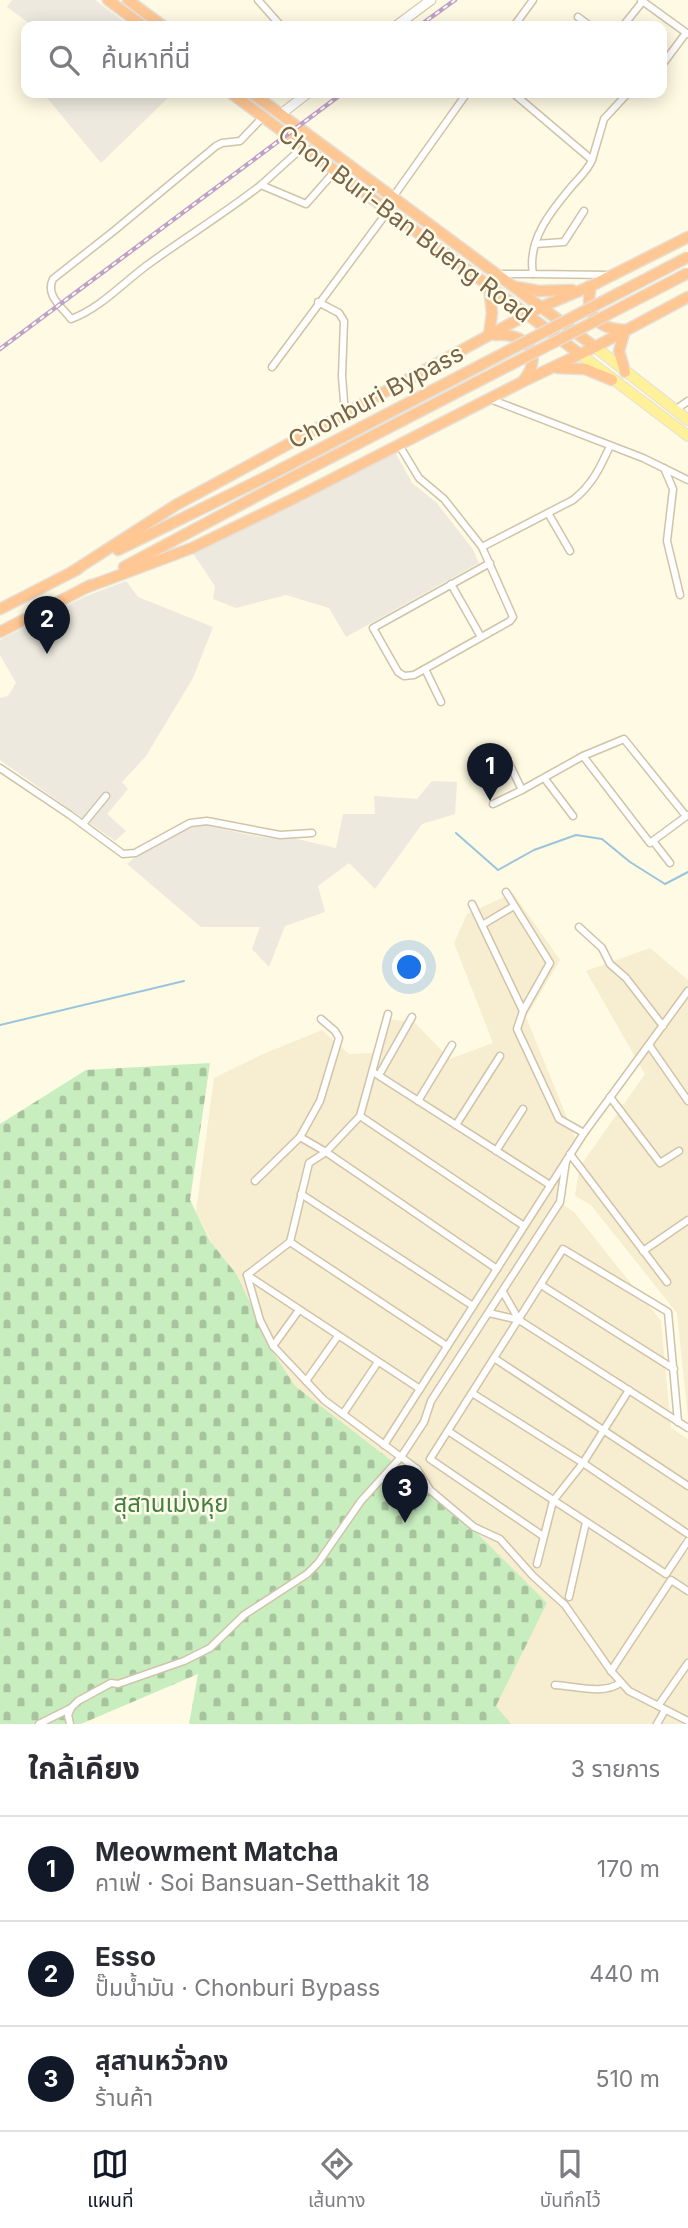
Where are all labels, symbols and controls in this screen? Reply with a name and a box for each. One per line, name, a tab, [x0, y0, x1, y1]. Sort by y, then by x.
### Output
search box	[21, 21, 667, 98]
icon: search	[45, 41, 83, 79]
text: ค้นหาที่นี่	[101, 43, 191, 74]
street label: Chon Buri-Ban Bueng Road	[272, 119, 538, 329]
street label: Chonburi Bypass	[283, 338, 468, 455]
pin: 2	[24, 596, 70, 654]
pin: 1	[467, 743, 513, 801]
your location	[392, 950, 426, 984]
pin: 3	[382, 1465, 428, 1523]
park label: สุสานเม่งหุย	[114, 1489, 228, 1519]
text: ใกล้เคียง	[28, 1750, 140, 1786]
text: 3 รายการ	[571, 1755, 660, 1783]
text: Meowment Matcha	[95, 1836, 339, 1867]
text: 1	[46, 1855, 56, 1883]
text: 170 m	[597, 1855, 660, 1883]
text: คาเฟ่ · Soi Bansuan-Setthakit 18	[95, 1869, 430, 1897]
text: Esso	[95, 1941, 156, 1972]
text: 2	[44, 1960, 58, 1988]
text: 440 m	[589, 1960, 660, 1988]
text: ปั๊มน้ำมัน · Chonburi Bypass	[95, 1974, 380, 2002]
text: สุสานหวั่วกง	[95, 2045, 228, 2076]
text: 3	[44, 2065, 58, 2093]
text: 510 m	[596, 2065, 660, 2093]
text: ร้านค้า	[95, 2084, 153, 2112]
tab: แผนที่	[87, 2145, 134, 2216]
tab: เส้นทาง	[308, 2145, 365, 2216]
tab: บันทึกไว้	[540, 2145, 601, 2216]

